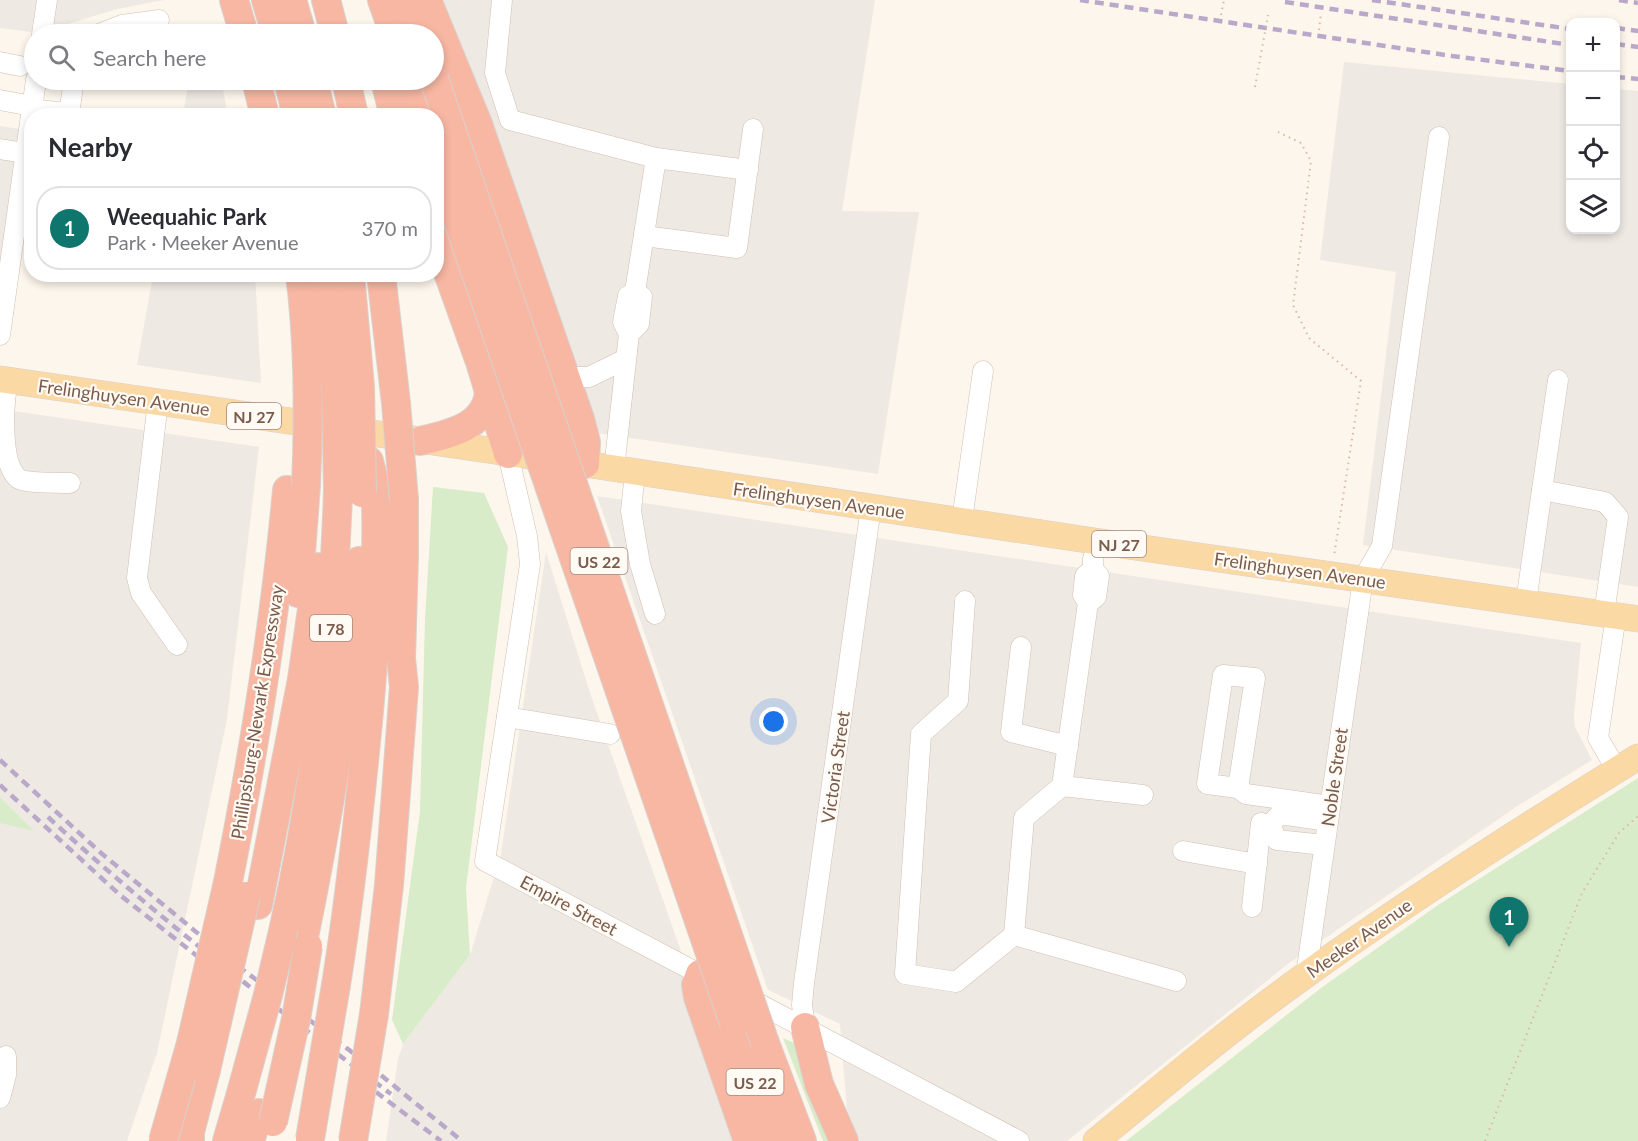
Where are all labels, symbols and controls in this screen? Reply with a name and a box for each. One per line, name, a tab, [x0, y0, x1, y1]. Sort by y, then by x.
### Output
map controls	[1566, 18, 1620, 234]
button: +	[1566, 18, 1620, 72]
search box	[24, 24, 444, 90]
icon: search	[45, 41, 78, 74]
text: Search here	[93, 44, 206, 71]
button: −	[1566, 72, 1620, 126]
button: locate	[1566, 126, 1620, 180]
text: Nearby	[48, 131, 133, 163]
button: layers	[1566, 180, 1620, 234]
text: Weequahic Park	[107, 203, 267, 230]
text: 1	[64, 216, 75, 240]
text: 370 m	[362, 216, 418, 240]
text: Park · Meeker Avenue	[107, 230, 299, 254]
street label: Frelinghuysen Avenue	[37, 374, 211, 420]
road number: NJ 27	[227, 403, 281, 429]
street label: Frelinghuysen Avenue	[732, 477, 906, 523]
road number: NJ 27	[1092, 531, 1146, 557]
street label: Frelinghuysen Avenue	[1213, 547, 1387, 593]
road number: US 22	[570, 548, 628, 574]
street label: Phillipsburg-Newark Expressway	[226, 583, 288, 841]
road number: I 78	[310, 615, 352, 641]
your location	[759, 707, 788, 736]
street label: Victoria Street	[816, 709, 854, 825]
street label: Noble Street	[1316, 726, 1352, 828]
street label: Empire Street	[517, 870, 622, 940]
street label: Meeker Avenue	[1302, 894, 1416, 982]
pin: 1	[1490, 898, 1528, 947]
road number: US 22	[726, 1069, 783, 1095]

